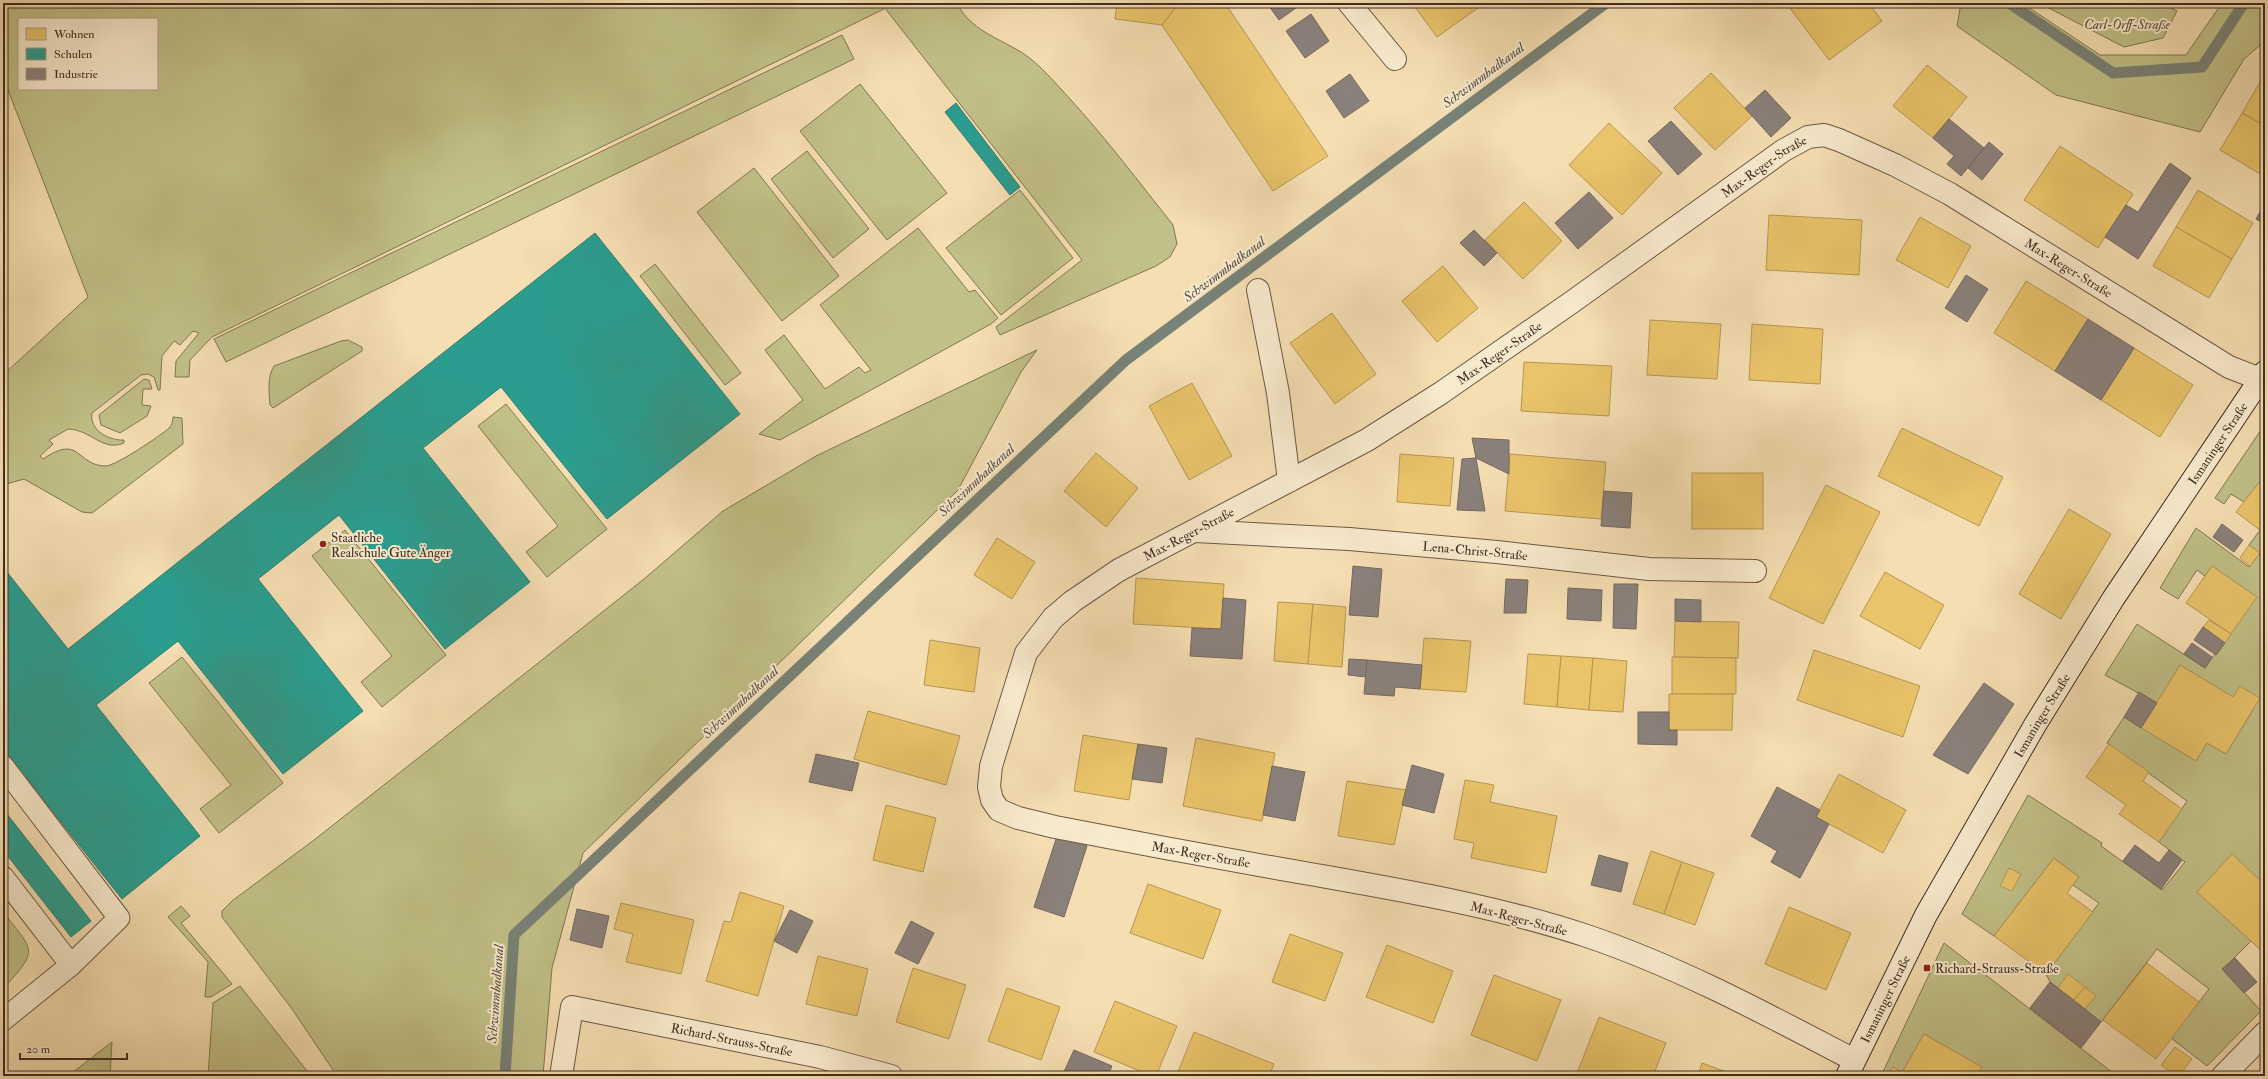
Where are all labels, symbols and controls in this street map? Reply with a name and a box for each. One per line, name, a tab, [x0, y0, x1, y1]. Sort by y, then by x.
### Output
park label: Carl-Orff-Straße	[2084, 17, 2170, 33]
legend	[18, 18, 158, 90]
text: Wohnen	[53, 27, 95, 42]
water label: Schwimmbadkanal	[1438, 38, 1529, 112]
text: Schulen	[54, 47, 92, 62]
text: Industrie	[54, 67, 98, 82]
street label: Max-Reger-Straße	[1718, 132, 1810, 201]
water label: Schwimmbadkanal	[1179, 232, 1270, 306]
street label: Max-Reger-Straße	[2021, 235, 2115, 302]
street label: Max-Reger-Straße	[1454, 318, 1546, 389]
street label: Ismaninger Straße	[2185, 399, 2252, 488]
water label: Schwimmbadkanal	[934, 439, 1019, 521]
street label: Max-Reger-Straße	[1141, 504, 1237, 565]
place label: Staatliche Realschule Gute Änger	[331, 530, 451, 561]
marker: Staatliche Realschule Gute Änger	[318, 539, 328, 549]
street label: Lena-Christ-Straße	[1422, 539, 1529, 564]
water label: Schwimmbadkanal	[698, 661, 783, 743]
street label: Ismaninger Straße	[2011, 670, 2074, 761]
street label: Max-Reger-Straße	[1150, 838, 1252, 872]
street label: Max-Reger-Straße	[1468, 898, 1570, 940]
water label: Schwimmbadkanal	[484, 943, 508, 1045]
street label: Ismaninger Straße	[1858, 952, 1914, 1046]
place label: Richard-Strauss-Straße	[1935, 961, 2059, 977]
marker: Richard-Strauss-Straße	[1922, 963, 1932, 973]
street label: Richard-Strauss-Straße	[669, 1020, 795, 1060]
scale bar	[20, 1035, 127, 1061]
text: 20 m	[26, 1042, 51, 1057]

